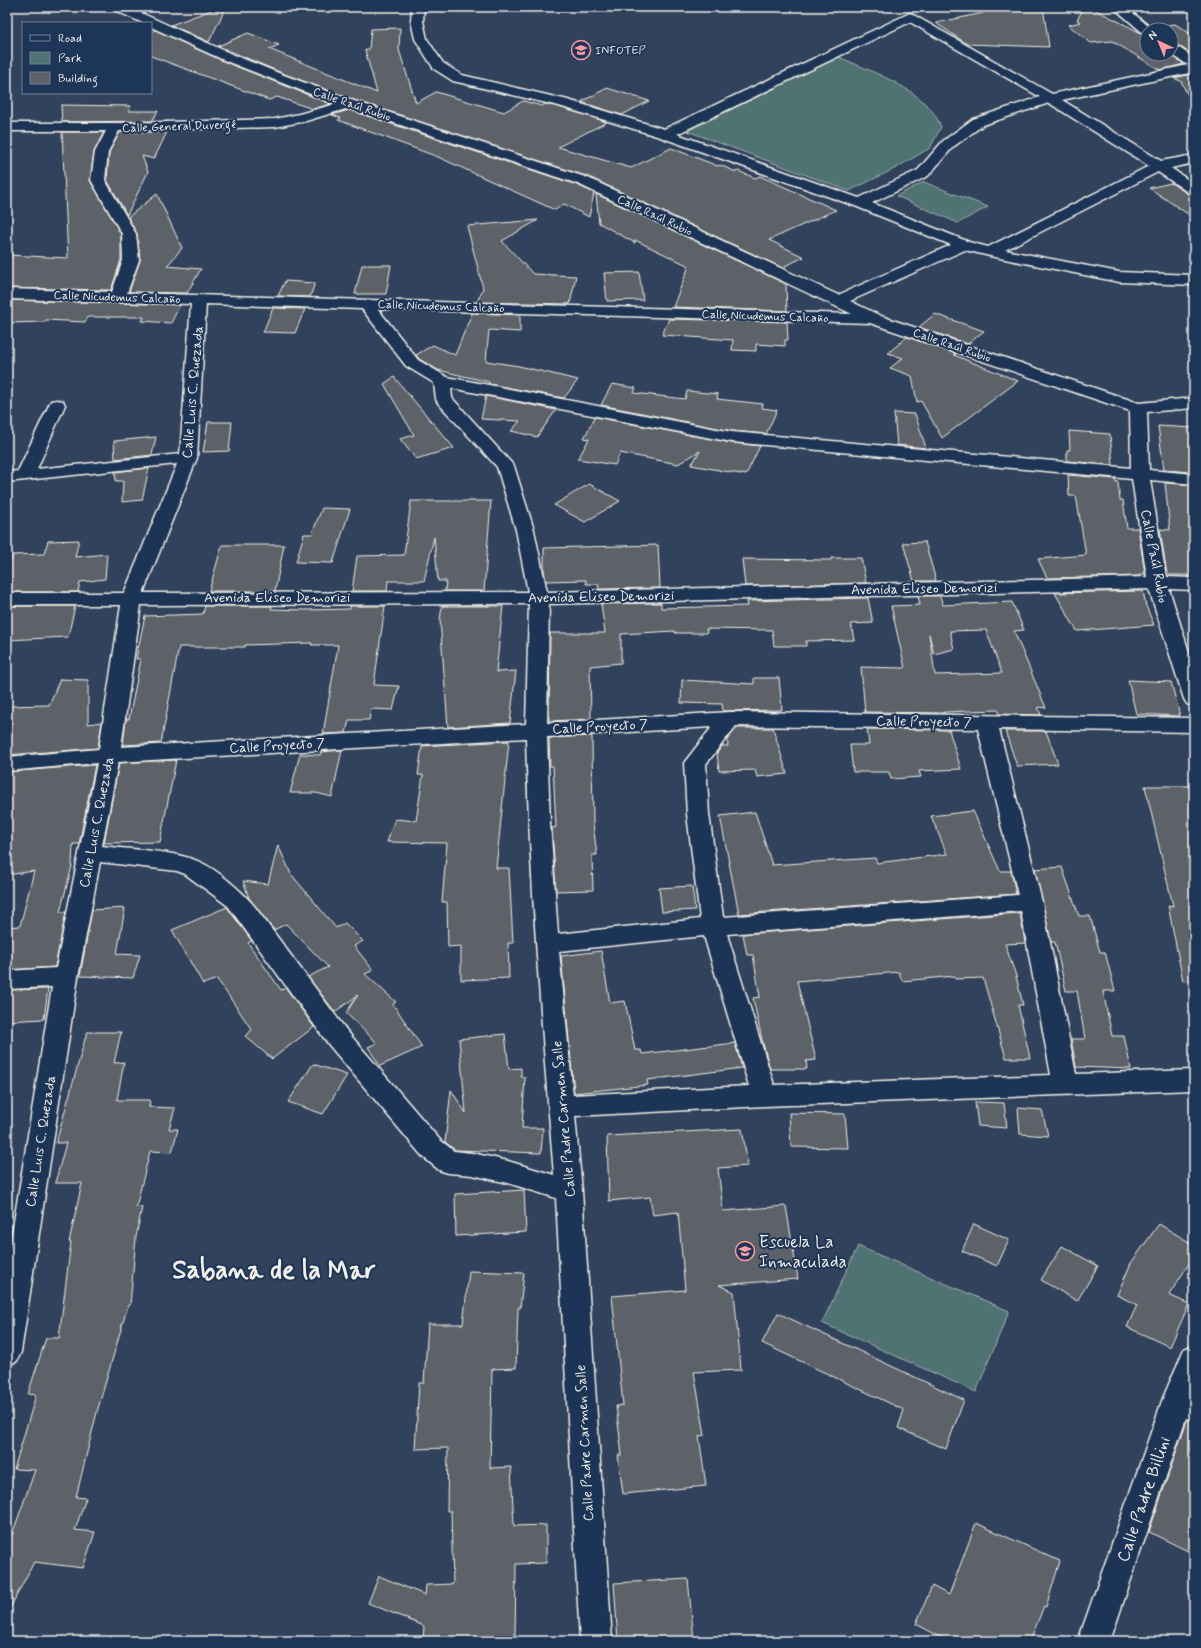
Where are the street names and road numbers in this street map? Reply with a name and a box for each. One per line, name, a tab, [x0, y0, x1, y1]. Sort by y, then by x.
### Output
street label: Calle Raúl Rubio	[311, 84, 393, 126]
street label: Calle General Duvergé	[122, 117, 237, 138]
street label: Calle Raúl Rubio	[614, 192, 695, 240]
street label: Calle Nicudemus Calcaño	[53, 288, 181, 308]
street label: Calle Nicudemus Calcaño	[377, 297, 505, 317]
street label: Calle Nicudemus Calcaño	[701, 307, 829, 327]
street label: Calle Luis C. Quezada	[178, 325, 208, 459]
street label: Calle Raúl Rubio	[911, 325, 993, 367]
street label: Calle Paúl Rubio	[1136, 508, 1172, 604]
street label: Avenida Eliseo Demorizi	[851, 579, 997, 599]
street label: Avenida Eliseo Demorizi	[528, 587, 674, 607]
street label: Avenida Eliseo Demorizi	[204, 589, 350, 607]
street label: Calle Proyecto 7	[876, 712, 972, 732]
street label: Calle Proyecto 7	[552, 715, 649, 738]
street label: Calle Proyecto 7	[229, 734, 326, 757]
street label: Calle Luis C. Quezada	[75, 755, 119, 889]
street label: Calle Padre Carmen Salle	[548, 1040, 580, 1198]
street label: Calle Luis C. Quezada	[22, 1074, 60, 1208]
street label: Calle Padre Carmen Salle	[572, 1364, 598, 1522]
street label: Calle Padre Billini	[1112, 1434, 1176, 1565]

